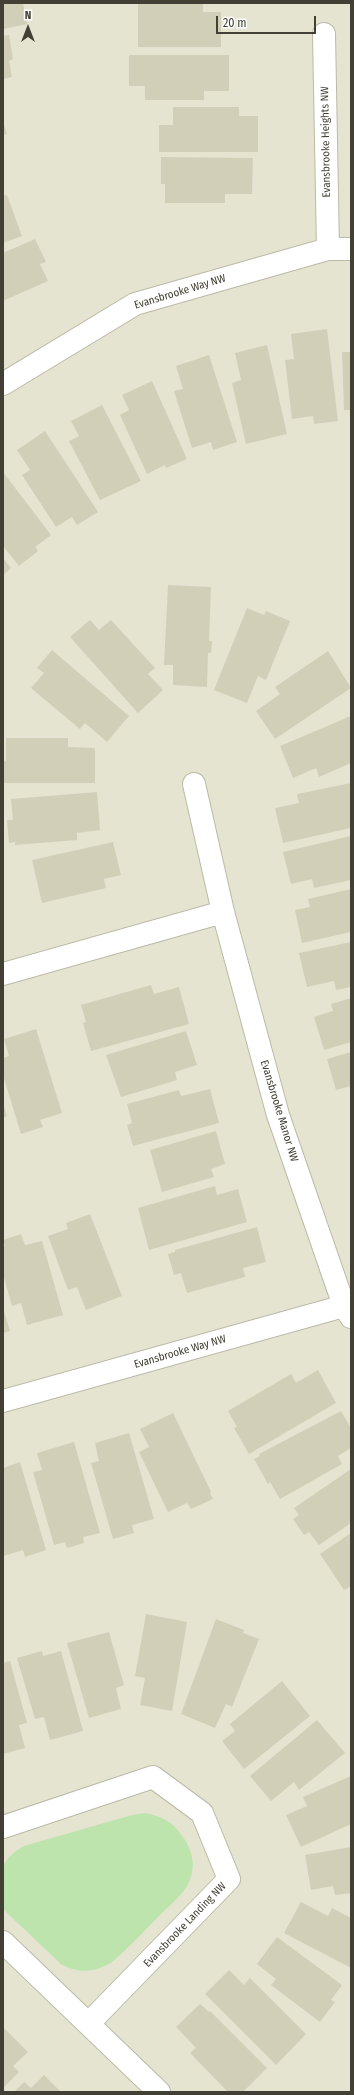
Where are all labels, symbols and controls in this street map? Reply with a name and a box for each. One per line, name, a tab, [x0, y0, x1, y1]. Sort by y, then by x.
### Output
north arrow	[8, 8, 48, 48]
scale bar	[218, 8, 318, 34]
text: N	[25, 9, 31, 22]
text: 20 m	[223, 16, 247, 30]
street label: Evansbrooke Heights NW	[318, 86, 334, 198]
street label: Evansbrooke Way NW	[133, 272, 227, 312]
street label: Evansbrooke Manor NW	[257, 1059, 301, 1163]
street label: Evansbrooke Way NW	[132, 1333, 228, 1371]
street label: Evansbrooke Landing NW	[141, 1880, 229, 1970]

